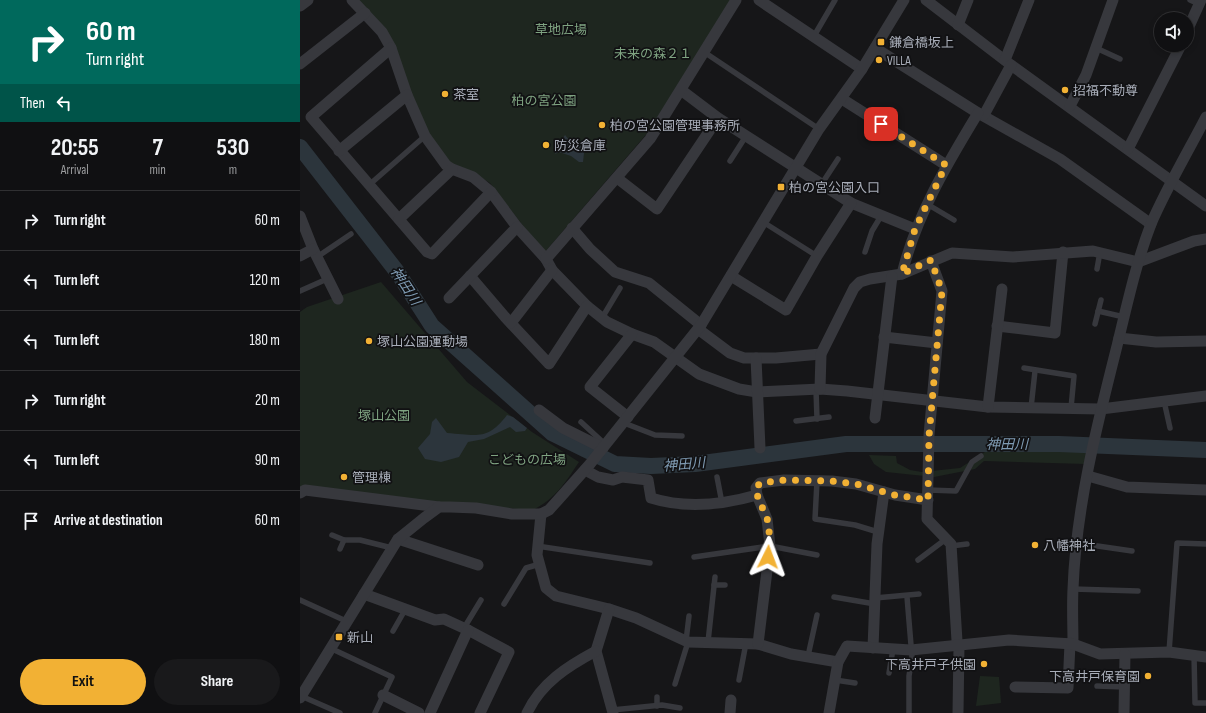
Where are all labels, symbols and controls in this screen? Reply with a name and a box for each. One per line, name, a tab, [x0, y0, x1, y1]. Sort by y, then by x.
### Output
map controls	[1154, 12, 1194, 52]
button: sound	[1154, 12, 1194, 52]
text: 60 m	[86, 15, 135, 48]
icon: right	[20, 16, 72, 68]
park label: 草地広場	[535, 22, 587, 38]
place label: 鎌倉橋坂上	[889, 35, 954, 51]
marker: 鎌倉橋坂上	[876, 37, 886, 47]
park label: 未来の森２１	[614, 46, 692, 62]
text: Turn right	[86, 49, 144, 70]
place label: VILLA	[887, 53, 911, 69]
marker: VILLA	[874, 55, 884, 65]
place label: 招福不動尊	[1073, 83, 1138, 99]
marker: 招福不動尊	[1060, 85, 1070, 95]
place label: 茶室	[453, 87, 479, 103]
marker: 茶室	[440, 89, 450, 99]
icon: left	[53, 92, 75, 114]
park label: 柏の宮公園	[511, 93, 577, 109]
text: Then	[20, 94, 45, 113]
pin	[864, 107, 898, 141]
icon: arrive	[870, 113, 892, 135]
place label: 柏の宮公園管理事務所	[610, 118, 740, 134]
marker: 柏の宮公園管理事務所	[597, 120, 607, 130]
text: 20:55	[51, 133, 99, 162]
text: 7	[152, 133, 163, 162]
text: 530	[217, 133, 249, 162]
place label: 防災倉庫	[554, 138, 606, 154]
marker: 防災倉庫	[541, 140, 551, 150]
text: Arrival	[61, 162, 89, 178]
text: min	[150, 162, 166, 178]
text: m	[229, 162, 237, 178]
place label: 柏の宮公園入口	[789, 180, 880, 196]
marker: 柏の宮公園入口	[776, 182, 786, 192]
icon: right	[20, 210, 42, 232]
text: Turn right	[54, 211, 106, 230]
text: 60 m	[255, 211, 280, 230]
water label: 神田川	[387, 264, 425, 310]
icon: left	[20, 270, 42, 292]
text: Turn left	[54, 271, 99, 290]
text: 120 m	[250, 271, 280, 290]
icon: left	[20, 330, 42, 352]
text: Turn left	[54, 331, 99, 350]
text: 180 m	[249, 331, 280, 350]
place label: 塚山公園運動場	[377, 334, 468, 350]
marker: 塚山公園運動場	[364, 336, 374, 346]
icon: right	[20, 390, 42, 412]
text: Turn right	[54, 391, 106, 410]
text: 20 m	[255, 391, 280, 410]
park label: 塚山公園	[358, 408, 410, 424]
water label: 神田川	[986, 436, 1030, 453]
icon: left	[20, 450, 42, 472]
text: Turn left	[54, 451, 99, 470]
text: 90 m	[255, 451, 280, 470]
park label: こどもの広場	[488, 452, 566, 468]
water label: 神田川	[662, 454, 708, 475]
place label: 管理棟	[352, 470, 391, 486]
marker: 管理棟	[339, 472, 349, 482]
icon: arrive	[20, 510, 42, 532]
text: Arrive at destination	[54, 511, 163, 530]
text: 60 m	[255, 511, 280, 530]
position arrow	[747, 536, 789, 578]
place label: 八幡神社	[1043, 538, 1095, 554]
marker: 八幡神社	[1030, 540, 1040, 550]
place label: 新山	[347, 630, 373, 646]
marker: 新山	[334, 632, 344, 642]
place label: 下高井戸子供園	[885, 657, 976, 673]
button: Exit	[20, 659, 146, 705]
button: Share	[154, 659, 280, 705]
marker: 下高井戸子供園	[979, 659, 989, 669]
place label: 下高井戸保育園	[1049, 669, 1140, 685]
marker: 下高井戸保育園	[1143, 671, 1153, 681]

